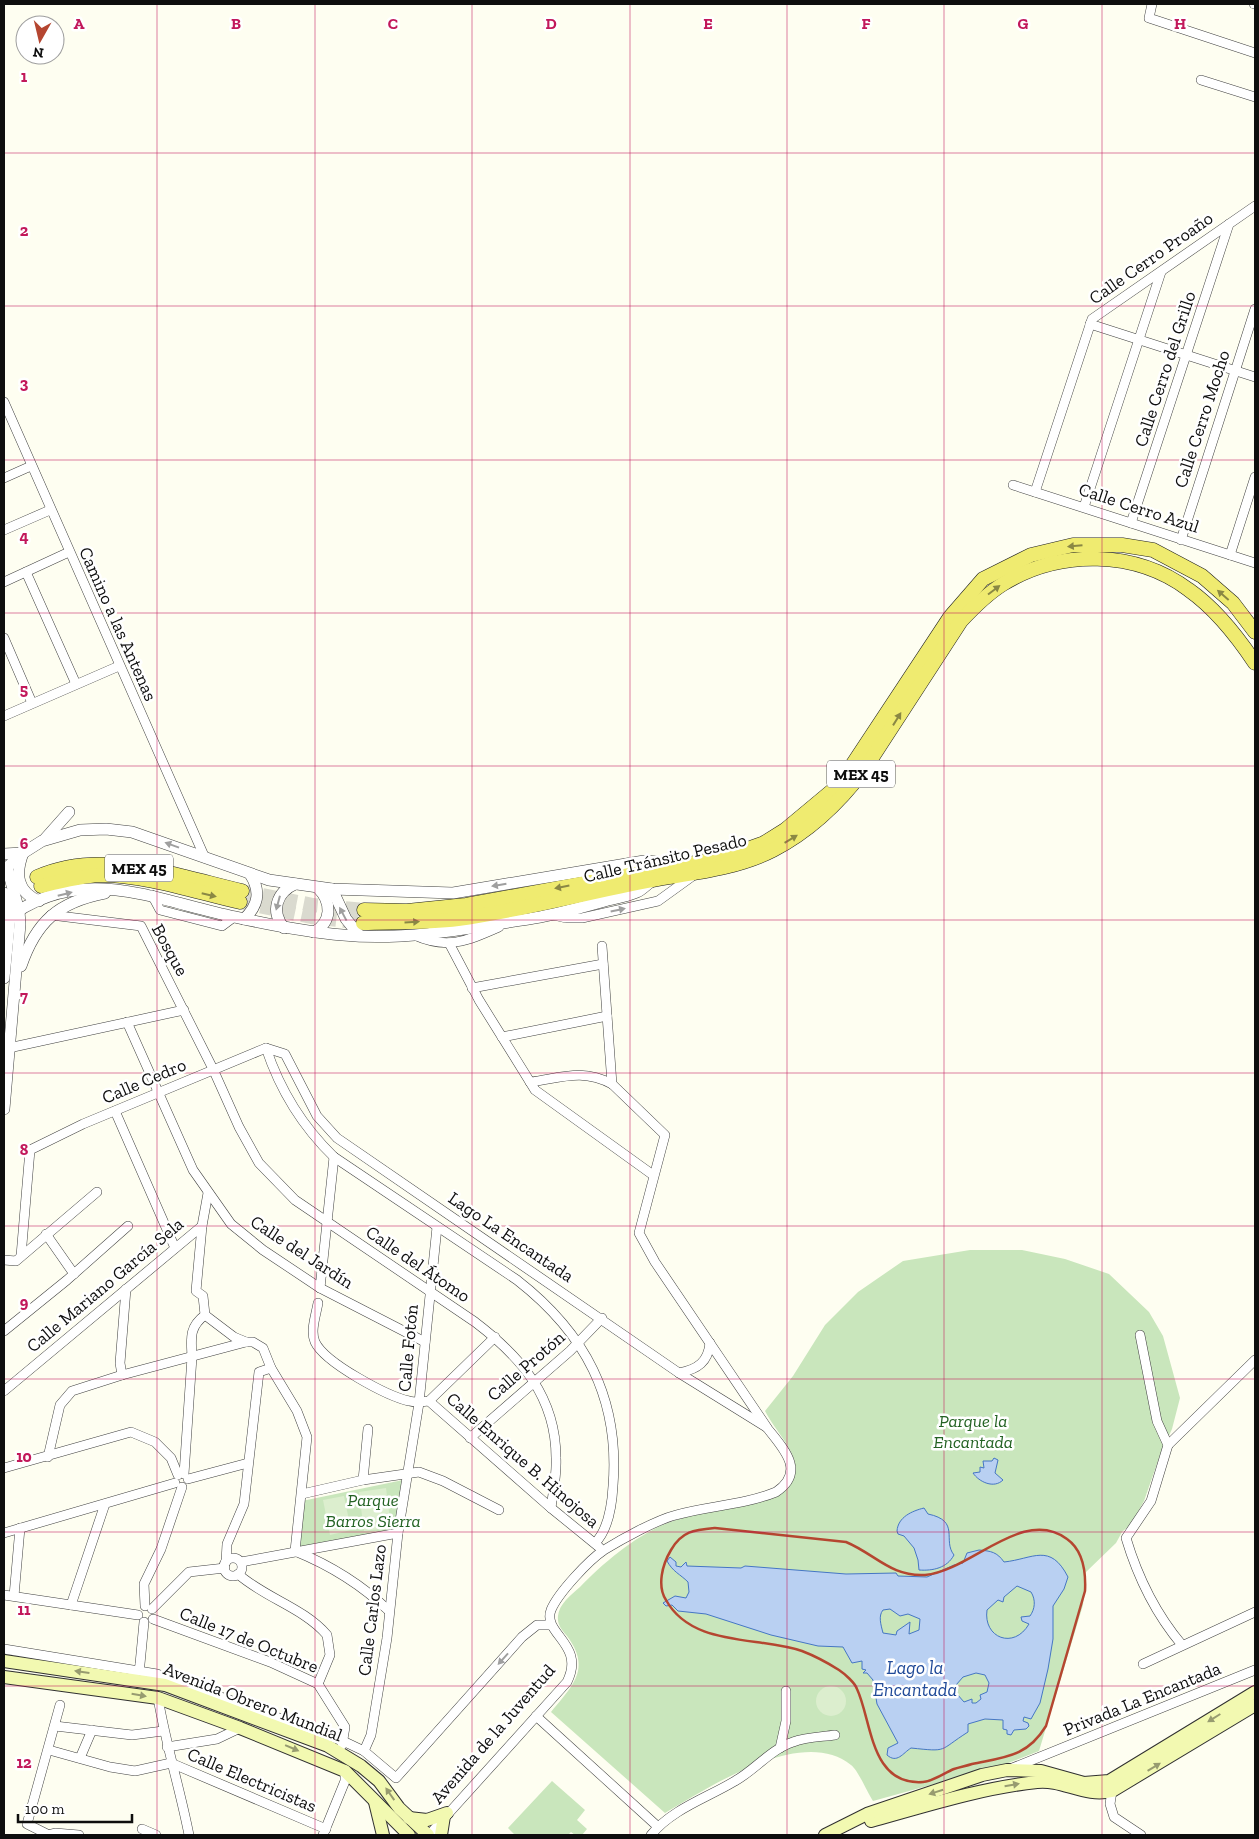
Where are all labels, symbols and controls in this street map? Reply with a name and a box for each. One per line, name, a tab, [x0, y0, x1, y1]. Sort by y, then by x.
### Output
text: A	[74, 14, 85, 33]
text: B	[231, 14, 241, 33]
text: C	[388, 14, 398, 33]
text: D	[545, 14, 557, 33]
text: E	[703, 14, 713, 33]
text: F	[861, 14, 871, 33]
text: G	[1018, 14, 1029, 33]
text: H	[1174, 14, 1186, 33]
north arrow	[15, 15, 65, 65]
text: N	[31, 43, 45, 62]
text: 1	[21, 67, 28, 86]
street label: Calle Cerro Proaño	[1085, 207, 1217, 309]
text: 2	[20, 221, 29, 240]
street label: Calle Cerro del Grillo	[1130, 289, 1200, 449]
street label: Calle Cerro Mocho	[1169, 347, 1235, 491]
text: 3	[20, 374, 29, 393]
street label: Calle Cerro Azul	[1076, 478, 1202, 538]
text: 4	[19, 527, 29, 546]
one-way arrow	[1067, 542, 1083, 550]
street label: Camino a las Antenas	[74, 544, 162, 705]
one-way arrow	[987, 585, 1001, 595]
one-way arrow	[1218, 589, 1230, 601]
text: 5	[20, 680, 28, 699]
one-way arrow	[892, 712, 902, 725]
road number: MEX 45	[827, 761, 895, 788]
street label: Calle Tránsito Pesado	[581, 829, 749, 887]
text: 6	[20, 834, 29, 853]
one-way arrow	[784, 835, 798, 844]
one-way arrow	[164, 841, 179, 848]
road number: MEX 45	[105, 854, 173, 881]
one-way arrow	[491, 882, 507, 890]
one-way arrow	[555, 883, 570, 891]
one-way arrow	[57, 889, 72, 897]
one-way arrow	[202, 891, 217, 899]
one-way arrow	[274, 896, 282, 911]
one-way arrow	[339, 906, 347, 921]
one-way arrow	[610, 906, 625, 914]
one-way arrow	[404, 918, 420, 926]
street label: Bosque	[147, 920, 193, 980]
text: 7	[20, 987, 28, 1006]
street label: Calle Cedro	[99, 1053, 189, 1109]
text: 8	[20, 1140, 29, 1159]
street label: Lago La Encantada	[444, 1187, 578, 1287]
street label: Calle del Jardín	[246, 1210, 358, 1294]
street label: Calle Mariano García Sela	[22, 1213, 188, 1357]
street label: Calle del Átomo	[362, 1221, 474, 1307]
text: 9	[20, 1293, 29, 1312]
street label: Calle Fotón	[393, 1303, 423, 1393]
street label: Calle Protón	[483, 1326, 570, 1406]
street label: Calle Enrique B. Hinojosa	[442, 1388, 604, 1533]
park label: Parque la Encantada	[933, 1410, 1013, 1453]
text: 10	[16, 1447, 32, 1466]
park label: Parque Barros Sierra	[325, 1489, 421, 1532]
street label: Calle Carlos Lazo	[353, 1543, 391, 1677]
text: 11	[18, 1600, 31, 1619]
street label: Calle 17 de Octubre	[176, 1602, 322, 1678]
one-way arrow	[498, 1653, 509, 1665]
water label: Lago la Encantada	[873, 1656, 957, 1701]
street label: Privada La Encantada	[1060, 1657, 1224, 1741]
street label: Avenida Obrero Mundial	[160, 1658, 346, 1746]
street label: Avenida de la Juventud	[426, 1660, 560, 1808]
one-way arrow	[74, 1667, 90, 1675]
one-way arrow	[131, 1692, 147, 1700]
one-way arrow	[1207, 1713, 1221, 1722]
street label: Calle Electricistas	[184, 1743, 320, 1817]
one-way arrow	[285, 1745, 299, 1753]
text: 12	[16, 1753, 32, 1772]
one-way arrow	[1148, 1762, 1161, 1772]
one-way arrow	[1005, 1781, 1021, 1789]
one-way arrow	[385, 1788, 395, 1801]
one-way arrow	[929, 1788, 944, 1796]
scale bar	[18, 1792, 131, 1824]
text: 100 m	[25, 1800, 64, 1818]

